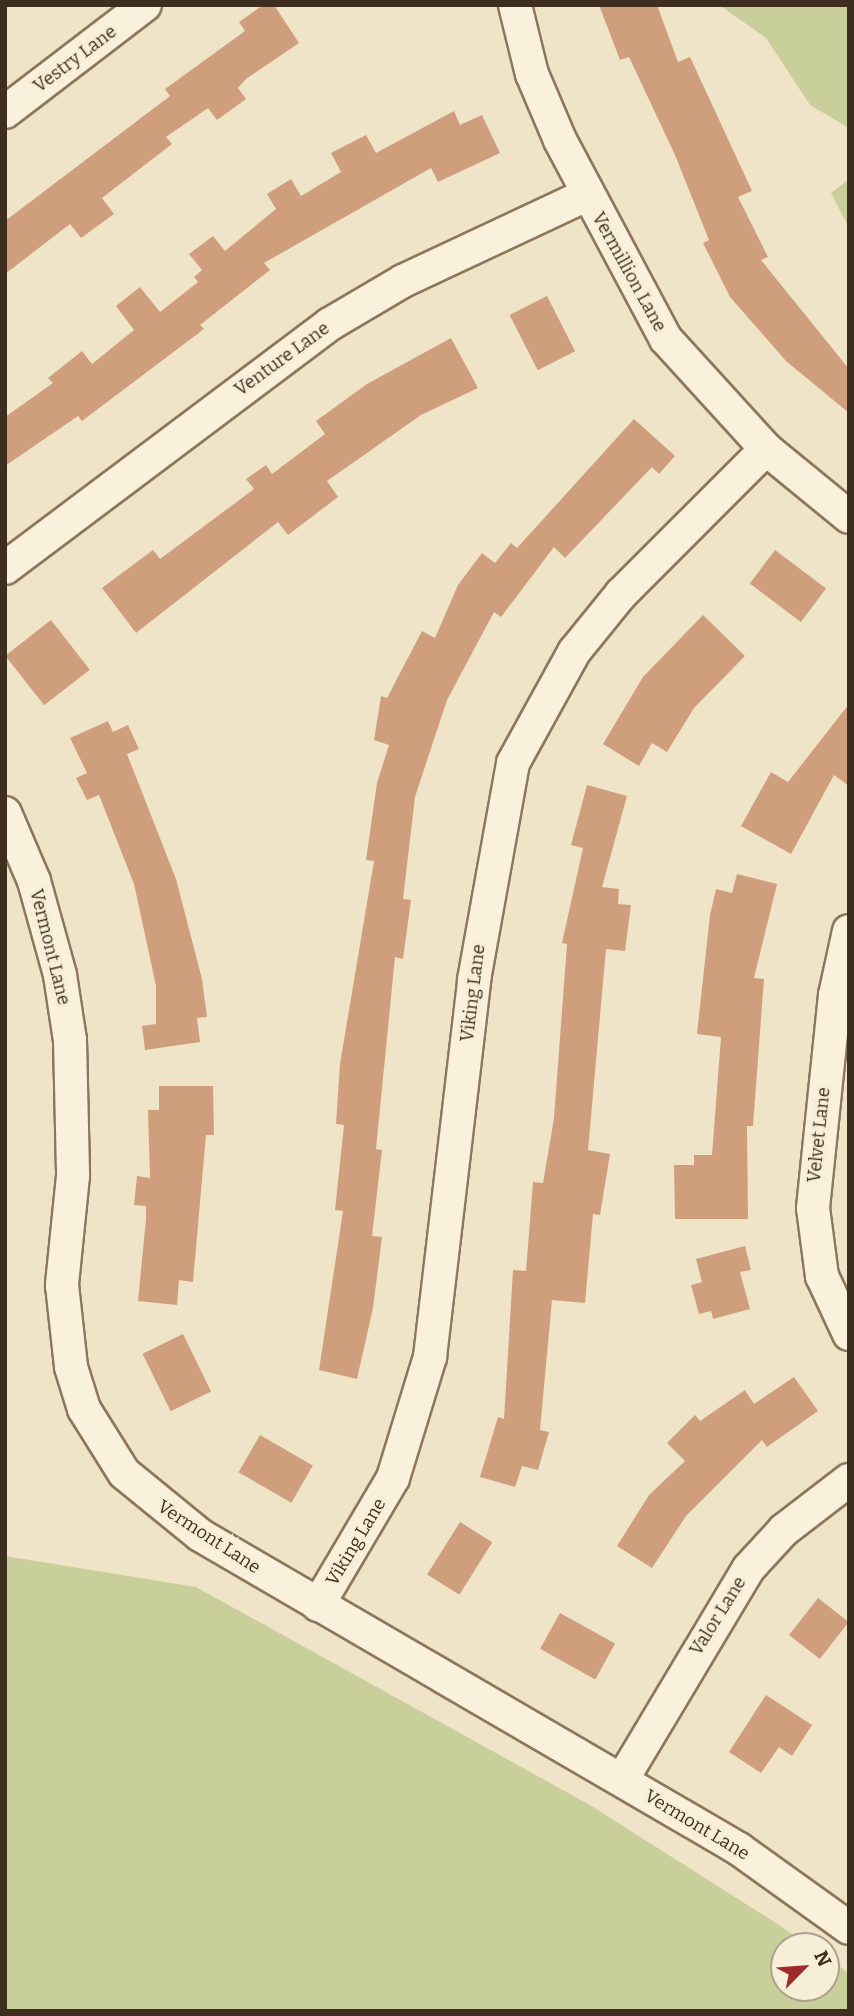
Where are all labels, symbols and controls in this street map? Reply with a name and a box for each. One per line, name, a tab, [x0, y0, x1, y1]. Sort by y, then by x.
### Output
street label: Vestry Lane	[29, 21, 121, 97]
street label: Vermillion Lane	[587, 209, 671, 335]
street label: Venture Lane	[230, 317, 334, 401]
street label: Vermont Lane	[25, 887, 75, 1007]
street label: Viking Lane	[456, 943, 490, 1043]
street label: Velvet Lane	[803, 1086, 835, 1184]
street label: Viking Lane	[321, 1494, 391, 1590]
street label: Vermont Lane	[153, 1496, 265, 1578]
street label: Valor Lane	[685, 1573, 751, 1659]
street label: Vermont Lane	[641, 1785, 753, 1865]
north arrow	[770, 1932, 840, 2002]
text: N	[809, 1947, 836, 1970]

